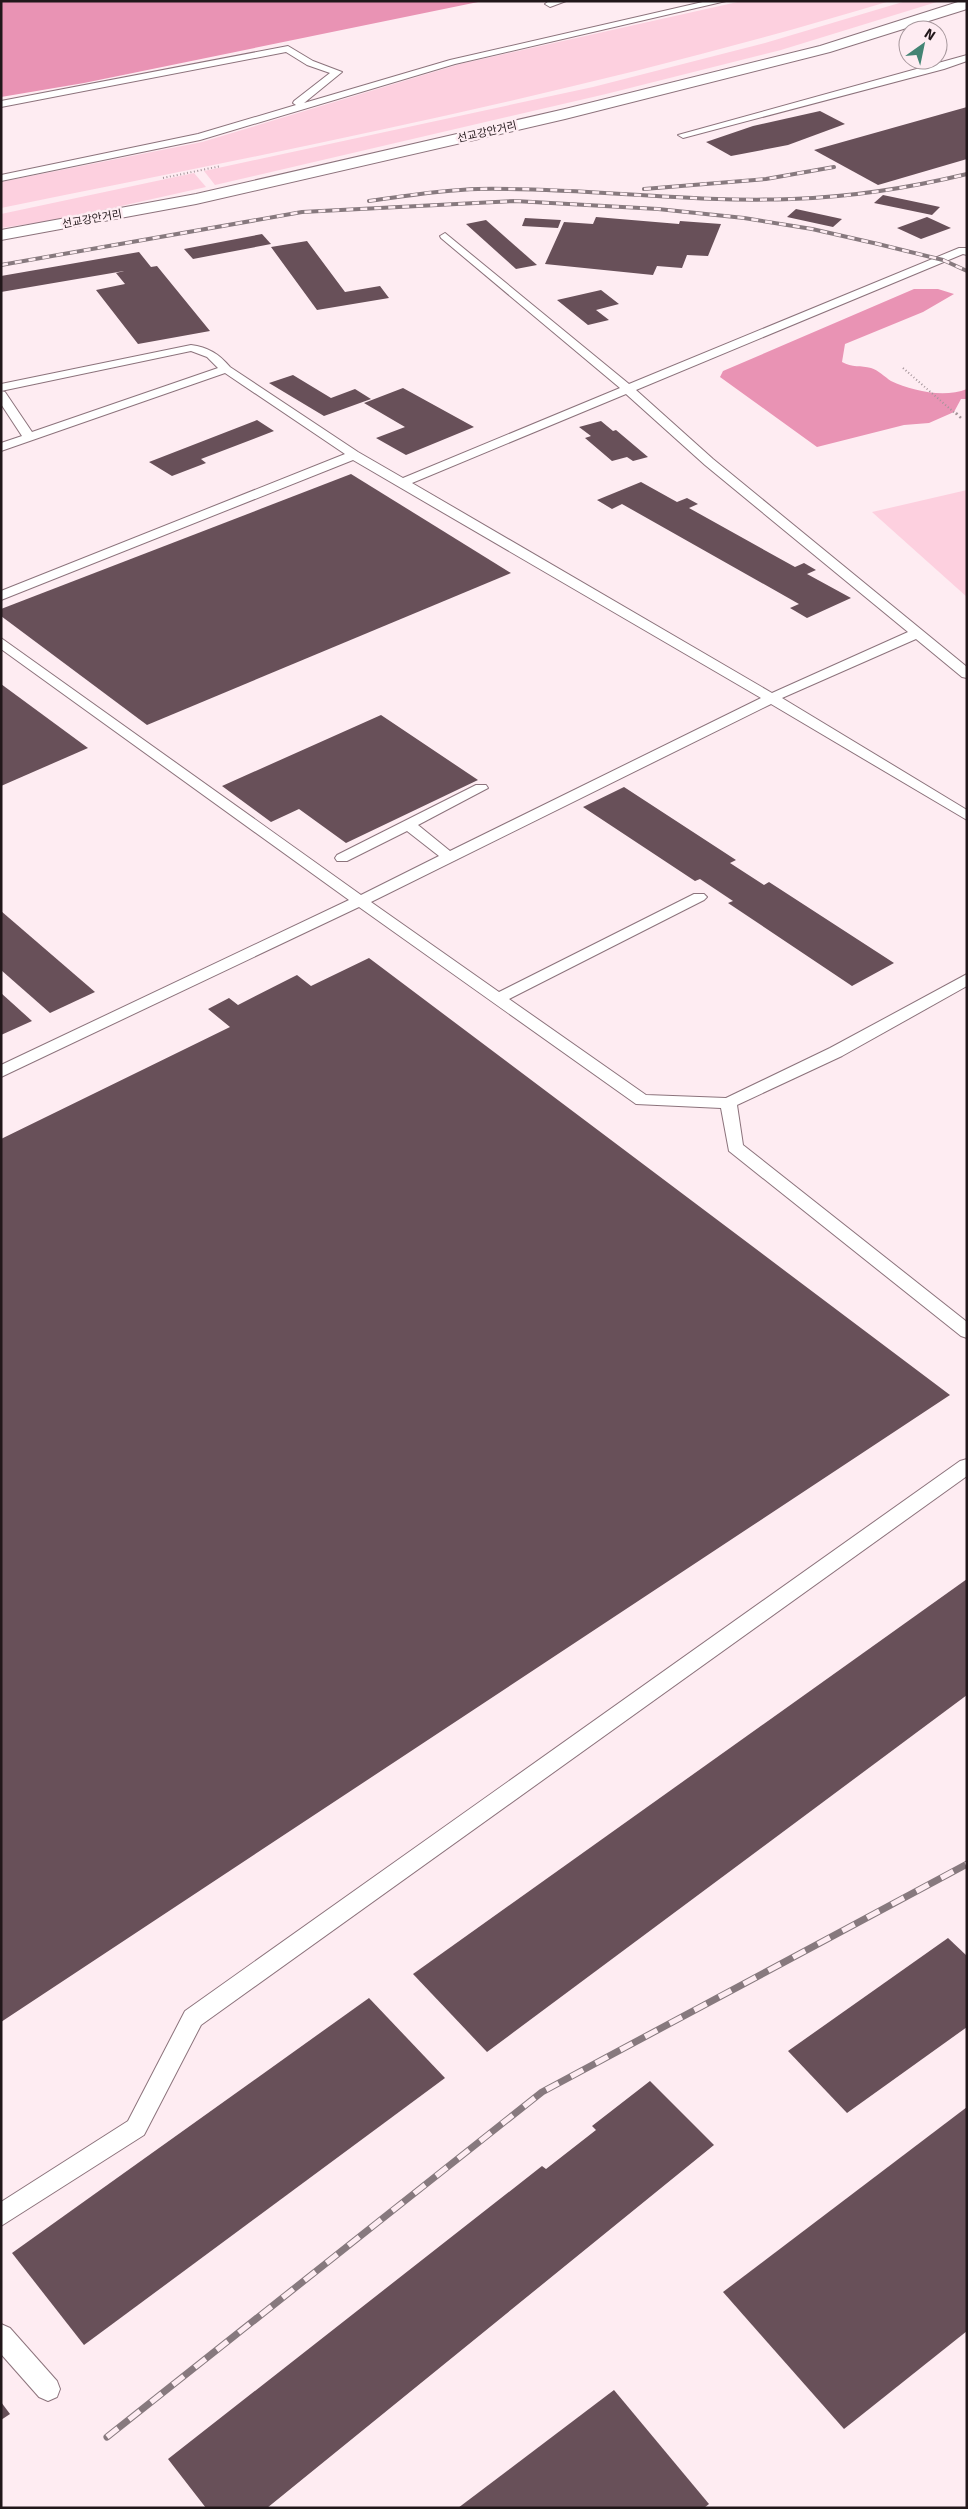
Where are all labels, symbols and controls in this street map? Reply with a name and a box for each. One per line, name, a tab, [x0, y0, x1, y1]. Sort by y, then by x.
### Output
north arrow	[898, 20, 948, 70]
text: N	[921, 25, 939, 44]
street label: 선교강안거리	[456, 119, 518, 145]
street label: 선교강안거리	[61, 207, 123, 231]

